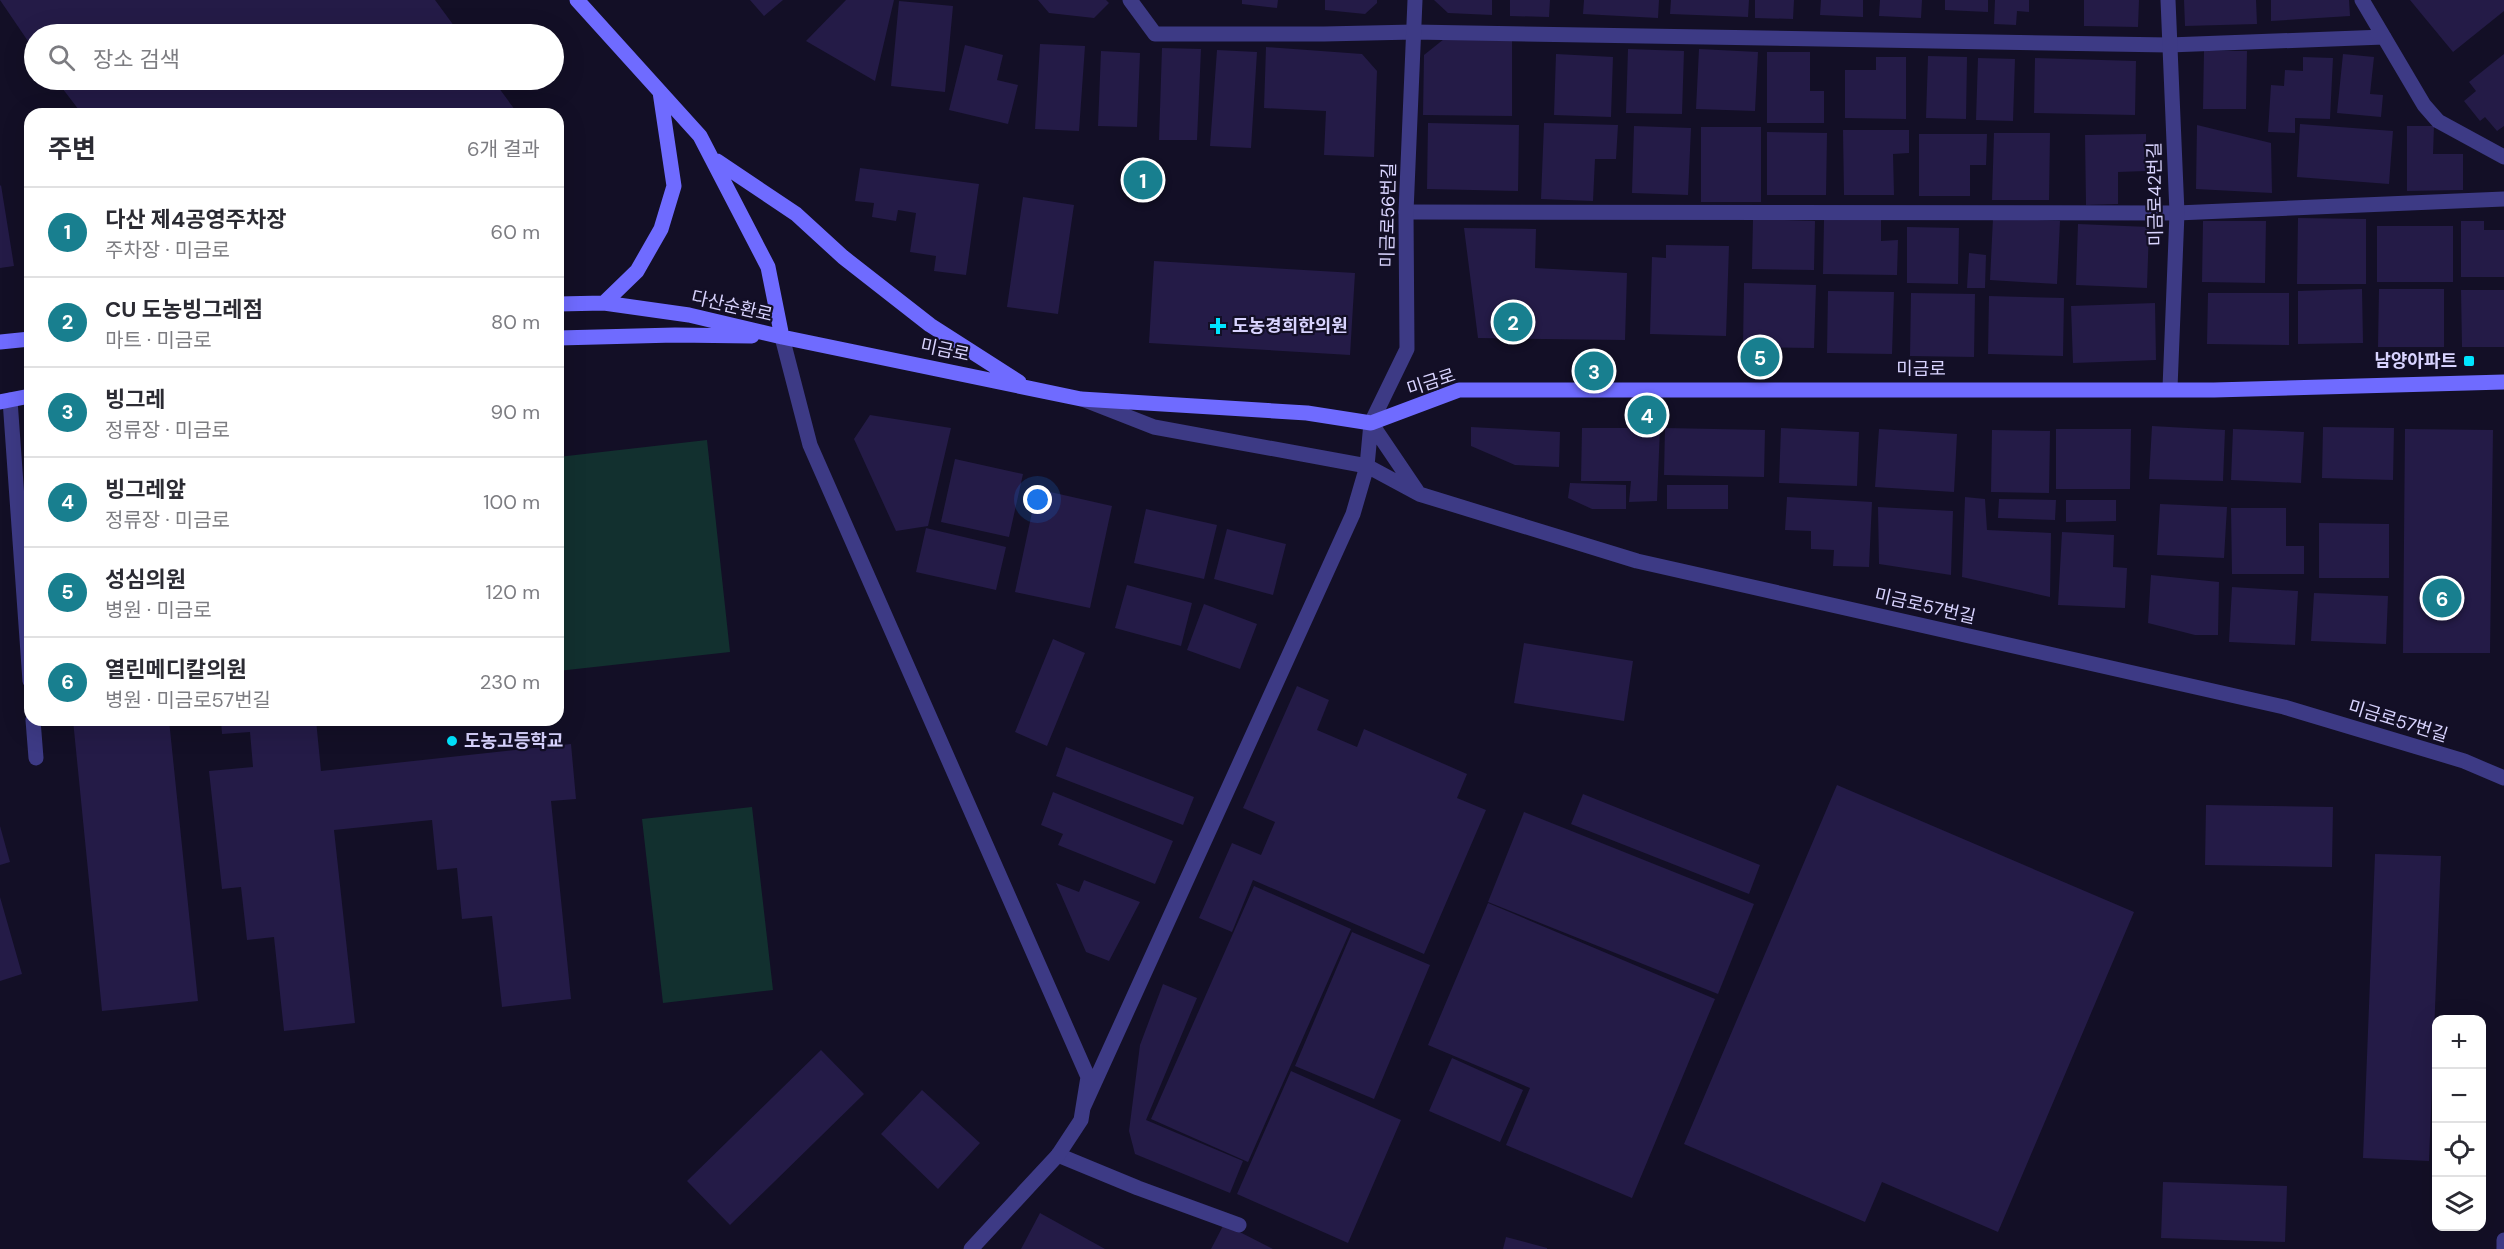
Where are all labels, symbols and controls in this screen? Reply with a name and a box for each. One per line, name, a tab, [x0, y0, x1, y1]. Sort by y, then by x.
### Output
search box	[24, 24, 564, 90]
icon: search	[45, 41, 78, 74]
text: 장소 검색	[93, 45, 180, 74]
text: 주변	[48, 132, 96, 166]
text: 6개 결과	[467, 136, 540, 162]
street label: 미금로42번길	[2142, 142, 2168, 246]
pin: 1	[1124, 158, 1162, 202]
street label: 미금로56번길	[1375, 162, 1401, 268]
text: 다산 제4공영주차장	[105, 205, 286, 234]
text: 1	[64, 219, 71, 245]
text: 60 m	[491, 219, 540, 245]
text: 주차장 · 미금로	[105, 237, 230, 263]
street label: 다산순환로	[689, 285, 775, 327]
text: CU 도농빙그레점	[105, 295, 263, 324]
pin: 2	[1494, 300, 1532, 344]
text: 2	[62, 309, 73, 335]
text: 80 m	[491, 309, 540, 335]
place label: 도농경희한의원	[1232, 314, 1348, 338]
marker: 도농경희한의원	[1209, 317, 1227, 335]
text: 마트 · 미금로	[105, 327, 212, 353]
street label: 미금로	[918, 333, 972, 367]
pin: 5	[1740, 334, 1780, 380]
pin: 3	[1574, 348, 1614, 394]
place label: 남양아파트	[2374, 349, 2457, 373]
marker: 남양아파트	[2462, 354, 2476, 368]
street label: 미금로	[1896, 357, 1946, 381]
street label: 미금로	[1404, 363, 1458, 401]
text: 빙그레	[105, 385, 166, 414]
pin: 4	[1628, 392, 1666, 438]
text: 3	[61, 399, 74, 425]
text: 90 m	[491, 399, 540, 425]
text: 정류장 · 미금로	[105, 417, 230, 443]
text: 빙그레앞	[105, 475, 186, 504]
your location	[1023, 485, 1052, 514]
text: 4	[61, 489, 74, 515]
text: 100 m	[483, 489, 540, 515]
text: 정류장 · 미금로	[105, 507, 230, 533]
text: 성심의원	[105, 565, 186, 594]
pin: 6	[2422, 576, 2462, 620]
text: 5	[61, 579, 74, 605]
text: 120 m	[486, 579, 540, 605]
street label: 미금로57번길	[1872, 583, 1978, 629]
text: 병원 · 미금로	[105, 597, 212, 623]
text: 열린메디칼의원	[105, 655, 247, 684]
text: 6	[61, 669, 74, 695]
text: 230 m	[480, 669, 540, 695]
text: 병원 · 미금로57번길	[105, 687, 271, 713]
street label: 미금로57번길	[2345, 694, 2451, 748]
place label: 도농고등학교	[464, 729, 563, 753]
marker: 도농고등학교	[445, 734, 459, 748]
map controls	[2432, 1015, 2486, 1231]
button: +	[2432, 1015, 2486, 1069]
button: −	[2432, 1069, 2486, 1123]
button: locate	[2432, 1123, 2486, 1177]
button: layers	[2432, 1177, 2486, 1231]

